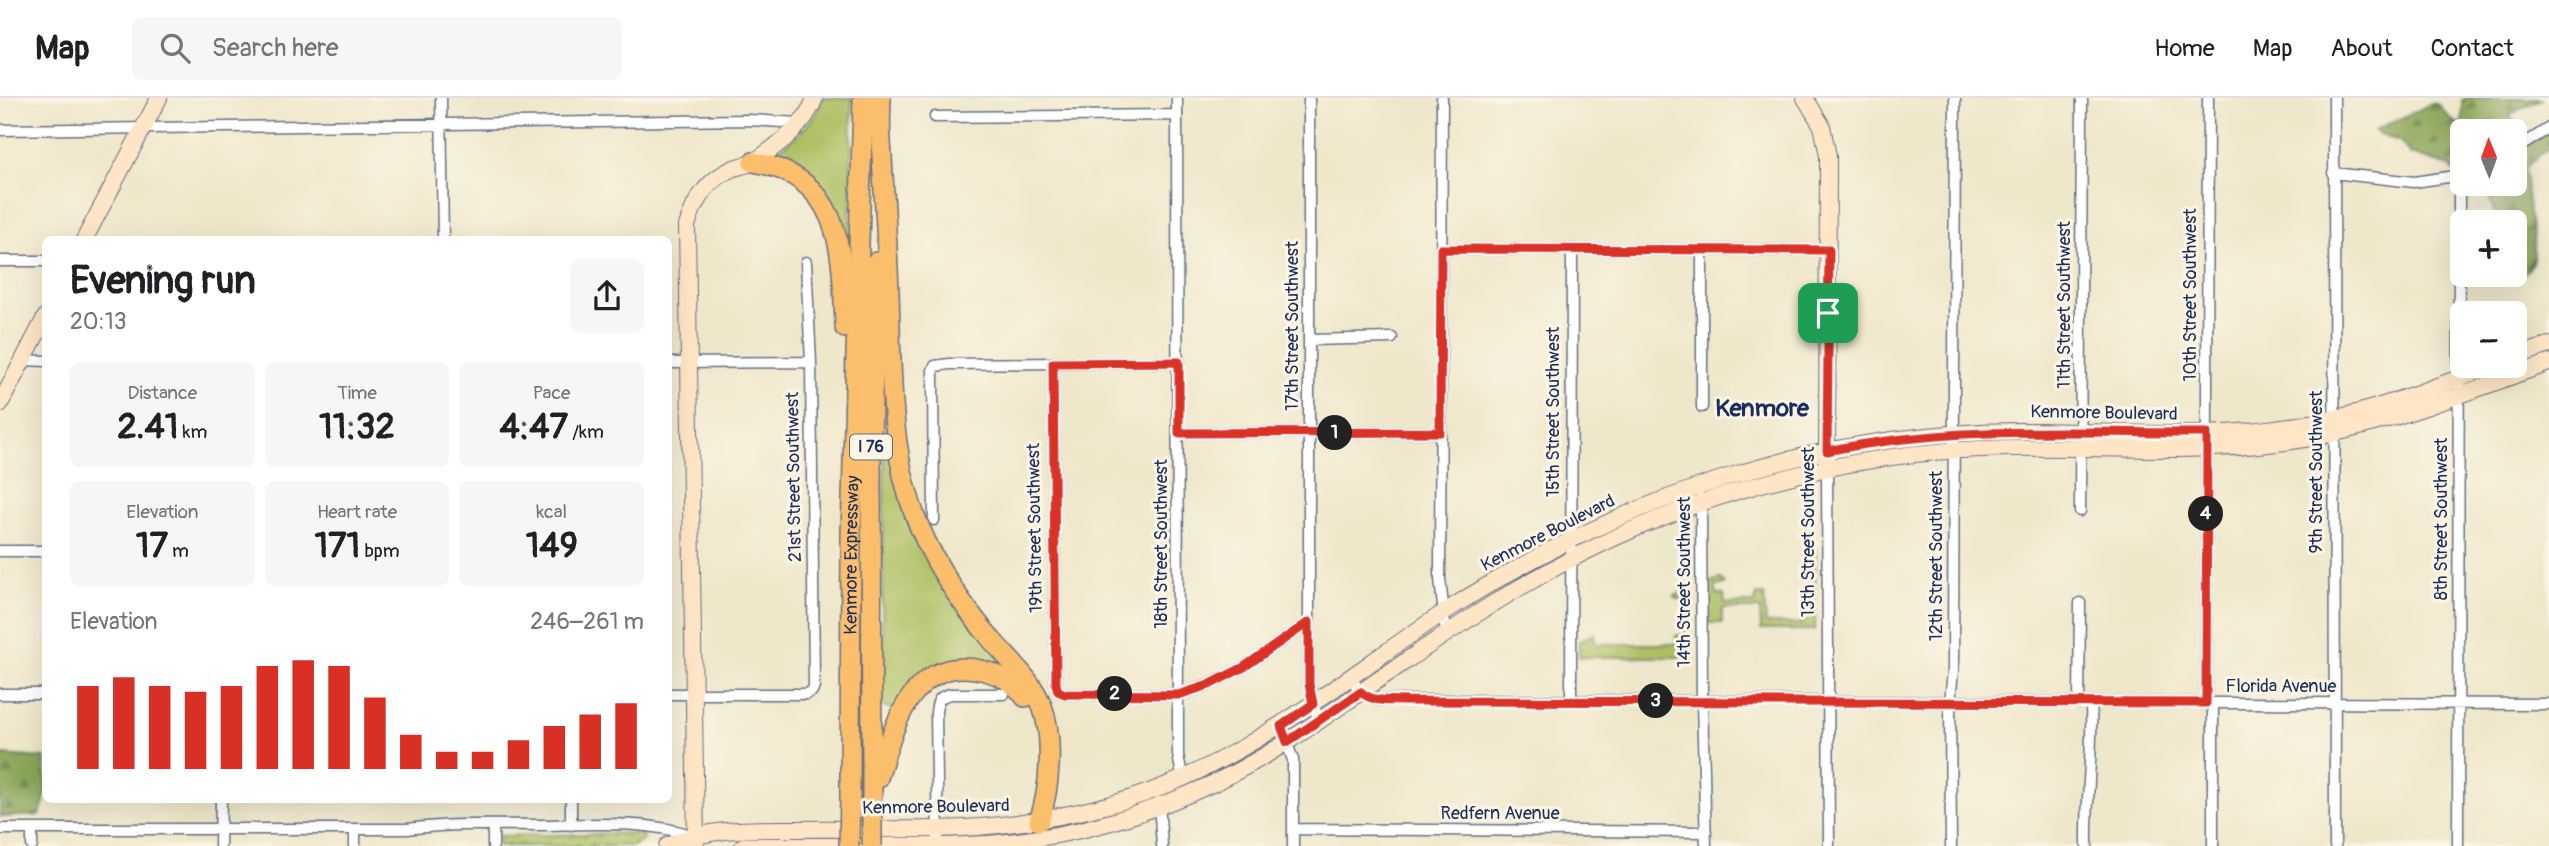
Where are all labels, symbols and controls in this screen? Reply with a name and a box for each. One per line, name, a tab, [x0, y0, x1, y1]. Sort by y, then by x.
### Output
search box	[132, 17, 622, 80]
text: Map	[35, 28, 90, 69]
icon: search	[156, 29, 194, 67]
text: Search here	[212, 32, 339, 64]
text: Home	[2154, 34, 2215, 63]
text: Map	[2253, 34, 2293, 63]
text: About	[2331, 34, 2393, 63]
text: Contact	[2431, 34, 2514, 63]
north arrow	[2450, 119, 2527, 196]
map controls	[2450, 119, 2527, 378]
street label: 10th Street Southwest	[2179, 208, 2202, 381]
button: +	[2450, 210, 2527, 287]
street label: 11th Street Southwest	[2053, 220, 2076, 389]
street label: 17th Street Southwest	[1281, 240, 1304, 411]
text: Evening run	[70, 257, 256, 305]
button: share	[570, 259, 644, 333]
pin	[1798, 283, 1858, 343]
icon: arrive	[1809, 294, 1847, 332]
button: −	[2450, 301, 2527, 378]
text: 20:13	[70, 307, 127, 336]
street label: 15th Street Southwest	[1542, 326, 1565, 497]
text: Distance	[128, 381, 197, 405]
text: Time	[337, 381, 377, 405]
text: Pace	[533, 381, 570, 405]
street label: 9th Street Southwest	[2305, 390, 2328, 553]
street label: 21st Street Southwest	[781, 391, 807, 562]
district label: Kenmore	[1715, 394, 1810, 423]
street label: Kenmore Boulevard	[2030, 400, 2178, 426]
text: 2.41	[117, 405, 178, 449]
text: 11:32	[319, 405, 395, 449]
text: 4:47	[500, 405, 568, 449]
pin: 1	[1318, 416, 1352, 450]
text: km	[178, 420, 207, 444]
text: /km	[568, 420, 604, 444]
text: 1	[1331, 420, 1338, 444]
road number: I 76	[850, 434, 892, 460]
street label: 8th Street Southwest	[2430, 437, 2453, 600]
street label: 19th Street Southwest	[1022, 442, 1048, 613]
street label: 13th Street Southwest	[1797, 446, 1820, 617]
street label: 18th Street Southwest	[1150, 458, 1173, 629]
street label: 12th Street Southwest	[1925, 470, 1948, 641]
street label: Kenmore Expressway	[839, 475, 864, 635]
street label: Kenmore Boulevard	[1477, 489, 1619, 577]
street label: 14th Street Southwest	[1673, 496, 1696, 668]
pin: 4	[2188, 496, 2224, 532]
text: Elevation	[126, 500, 199, 524]
text: Heart rate	[317, 500, 397, 524]
text: kcal	[536, 500, 567, 524]
text: 4	[2200, 501, 2211, 525]
text: 17	[136, 524, 168, 568]
text: 171	[314, 524, 360, 568]
text: 149	[526, 524, 578, 568]
text: m	[168, 539, 189, 563]
text: bpm	[360, 539, 400, 563]
text: Elevation	[70, 607, 158, 636]
text: 246–261 m	[530, 607, 644, 636]
street label: Florida Avenue	[2226, 675, 2337, 698]
pin: 2	[1098, 676, 1132, 712]
text: 2	[1109, 681, 1120, 705]
pin: 3	[1638, 684, 1674, 718]
text: 3	[1650, 688, 1661, 712]
street label: Kenmore Boulevard	[862, 794, 1010, 820]
street label: Redfern Avenue	[1440, 802, 1560, 825]

